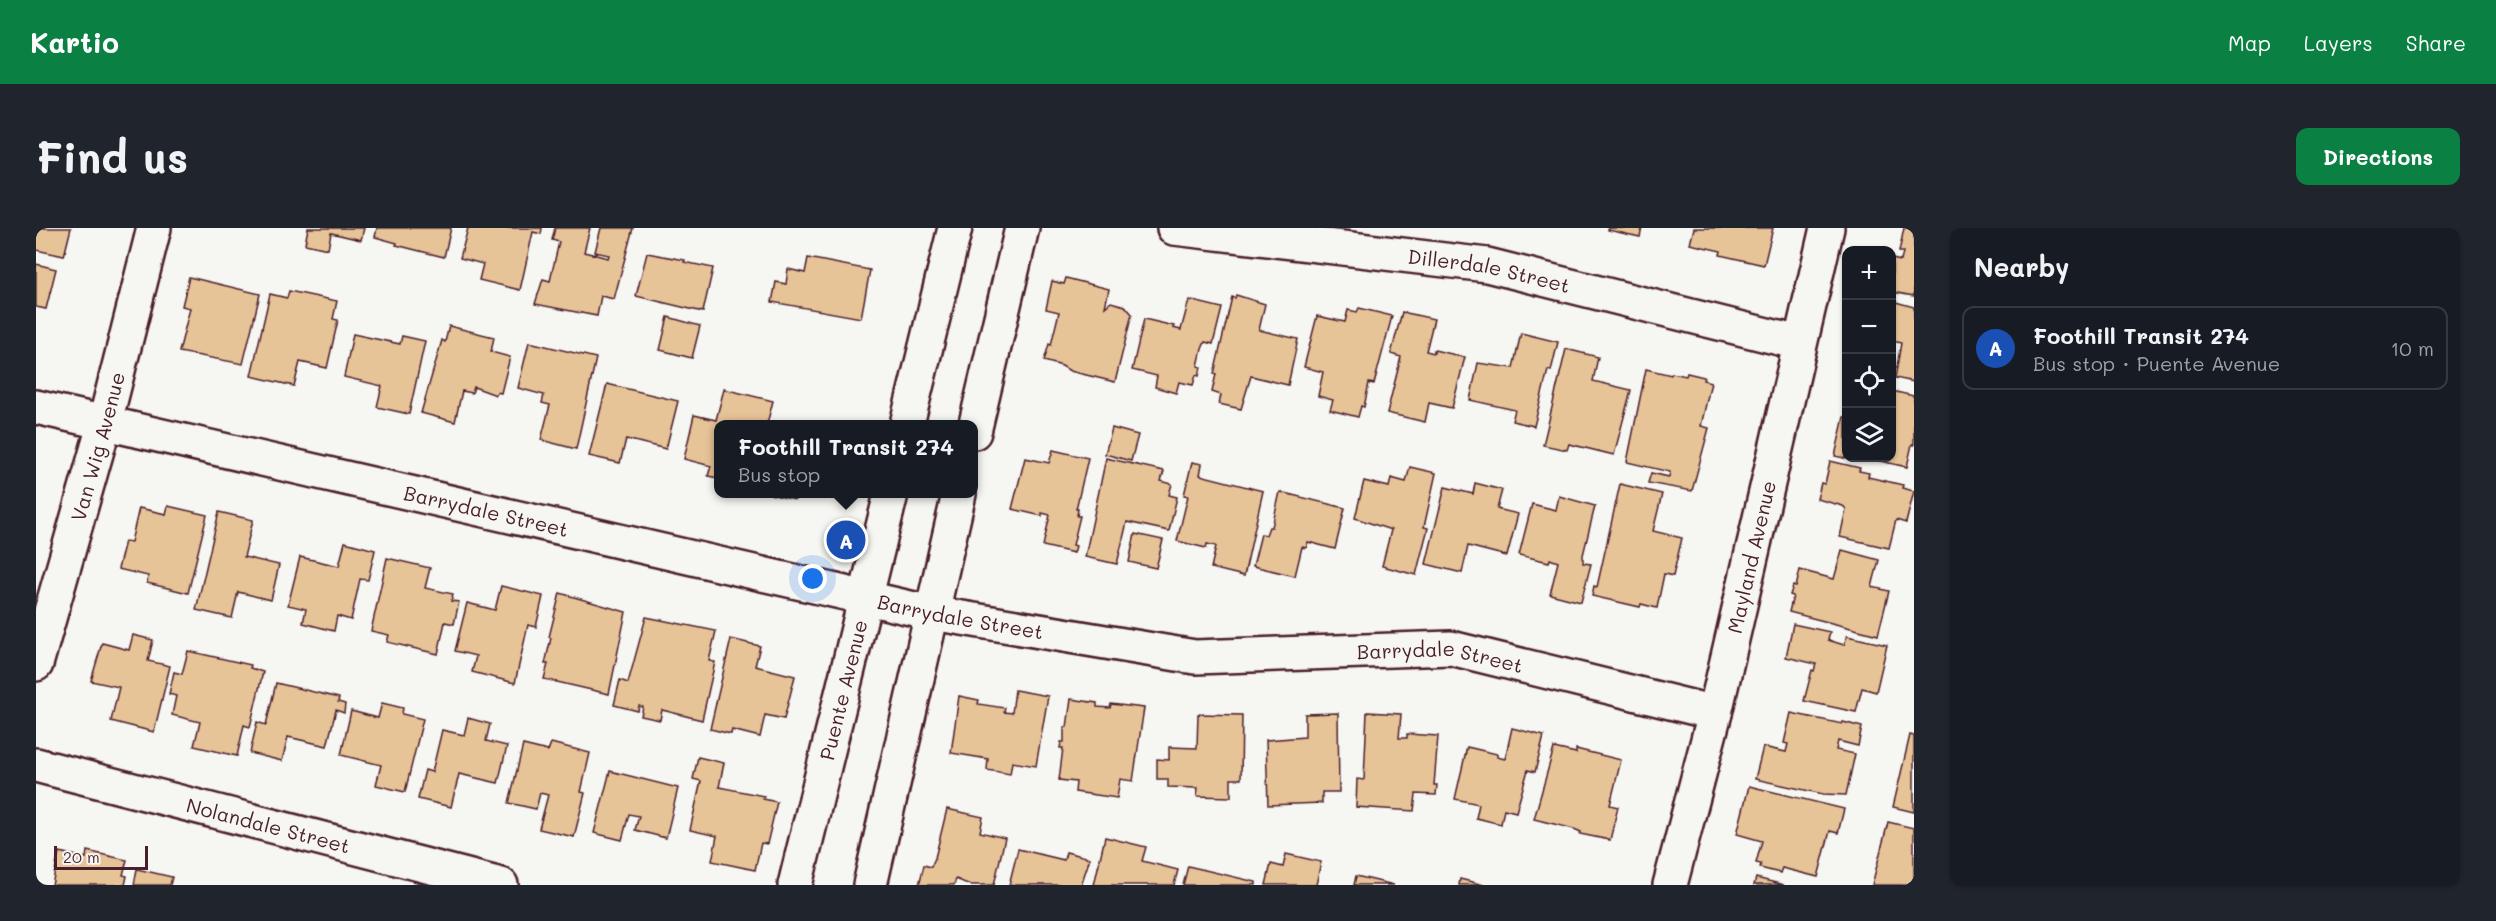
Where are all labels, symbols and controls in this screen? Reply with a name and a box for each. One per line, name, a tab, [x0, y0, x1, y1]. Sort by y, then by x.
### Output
text: Kartio	[30, 24, 119, 60]
text: Map	[2228, 29, 2271, 56]
text: Layers	[2304, 29, 2373, 56]
text: Share	[2406, 29, 2466, 56]
button: Directions	[2296, 128, 2460, 185]
text: Find us	[36, 129, 188, 184]
street label: Dillerdale Street	[1406, 243, 1573, 298]
map controls	[1842, 246, 1896, 462]
button: +	[1842, 246, 1896, 300]
text: Nearby	[1974, 250, 2069, 284]
button: −	[1842, 300, 1896, 354]
text: Foothill Transit 274	[2033, 321, 2249, 350]
text: A	[1989, 335, 2002, 361]
text: 10 m	[2390, 335, 2434, 361]
text: Bus stop · Puente Avenue	[2033, 350, 2280, 376]
button: locate	[1842, 354, 1896, 408]
street label: Van Wig Avenue	[64, 369, 130, 524]
button: layers	[1842, 408, 1896, 462]
popup	[714, 420, 978, 498]
text: Foothill Transit 274	[738, 432, 954, 461]
text: Bus stop	[738, 461, 820, 487]
street label: Mayland Avenue	[1721, 478, 1781, 636]
street label: Barrydale Street	[401, 479, 571, 542]
pin: A	[826, 518, 866, 562]
your location	[798, 564, 827, 593]
street label: Barrydale Street	[875, 588, 1045, 644]
street label: Puente Avenue	[813, 617, 873, 763]
street label: Barrydale Street	[1356, 635, 1526, 678]
street label: Nolandale Street	[184, 791, 353, 859]
scale bar	[54, 843, 148, 870]
text: 20 m	[63, 846, 100, 867]

